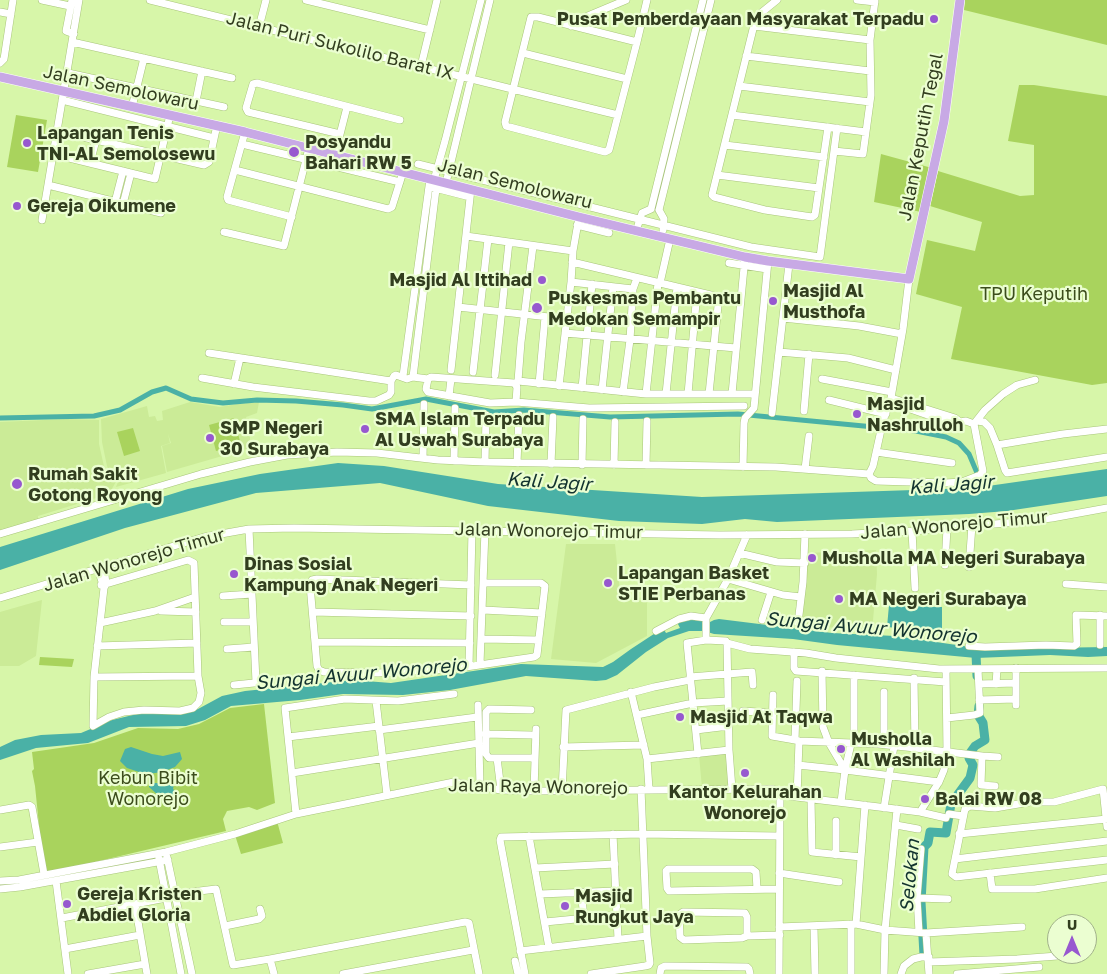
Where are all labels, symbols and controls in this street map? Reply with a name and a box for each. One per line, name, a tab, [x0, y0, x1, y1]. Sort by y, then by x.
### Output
street label: Jalan Puri Sukolilo Barat IX	[224, 7, 456, 85]
place label: Pusat Pemberdayaan Masyarakat Terpadu	[557, 8, 924, 30]
marker: Pusat Pemberdayaan Masyarakat Terpadu	[928, 13, 940, 25]
street label: Jalan Keputih Tegal	[894, 51, 948, 223]
street label: Jalan Semolowaru	[41, 61, 201, 115]
place label: Lapangan Tenis TNI-AL Semolosewu	[37, 122, 215, 164]
place label: Posyandu Bahari RW 5	[305, 131, 412, 173]
marker: Lapangan Tenis TNI-AL Semolosewu	[21, 137, 33, 149]
marker: Posyandu Bahari RW 5	[287, 145, 301, 159]
street label: Jalan Semolowaru	[435, 154, 595, 214]
place label: Gereja Oikumene	[27, 195, 176, 217]
marker: Gereja Oikumene	[11, 200, 23, 212]
place label: Masjid Al Ittihad	[389, 269, 532, 291]
marker: Masjid Al Ittihad	[536, 274, 548, 286]
place label: Masjid Al Musthofa	[783, 280, 865, 322]
park label: TPU Keputih	[980, 283, 1088, 305]
place label: Puskesmas Pembantu Medokan Semampir	[548, 287, 741, 330]
marker: Masjid Al Musthofa	[767, 295, 779, 307]
marker: Puskesmas Pembantu Medokan Semampir	[530, 301, 544, 315]
place label: Masjid Nashrulloh	[867, 393, 963, 436]
place label: SMA Islam Terpadu Al Uswah Surabaya	[375, 408, 544, 450]
marker: Masjid Nashrulloh	[851, 408, 863, 420]
place label: SMP Negeri 30 Surabaya	[220, 417, 329, 459]
marker: SMA Islam Terpadu Al Uswah Surabaya	[359, 423, 371, 435]
marker: SMP Negeri 30 Surabaya	[204, 432, 216, 444]
place label: Rumah Sakit Gotong Royong	[28, 463, 162, 506]
water label: Kali Jagir	[506, 468, 592, 496]
water label: Kali Jagir	[908, 471, 994, 499]
marker: Rumah Sakit Gotong Royong	[10, 477, 24, 491]
street label: Jalan Wonorejo Timur	[859, 506, 1049, 544]
street label: Jalan Wonorejo Timur	[455, 519, 643, 543]
street label: Jalan Wonorejo Timur	[41, 524, 227, 596]
place label: Musholla MA Negeri Surabaya	[822, 547, 1085, 569]
marker: Musholla MA Negeri Surabaya	[806, 552, 818, 564]
place label: Dinas Sosial Kampung Anak Negeri	[244, 553, 438, 596]
place label: Lapangan Basket STIE Perbanas	[618, 562, 769, 604]
marker: Dinas Sosial Kampung Anak Negeri	[228, 568, 240, 580]
marker: Lapangan Basket STIE Perbanas	[602, 577, 614, 589]
place label: MA Negeri Surabaya	[849, 588, 1027, 610]
marker: MA Negeri Surabaya	[833, 593, 845, 605]
water label: Sungai Avuur Wonorejo	[765, 607, 977, 649]
water label: Sungai Avuur Wonorejo	[255, 653, 467, 695]
place label: Masjid At Taqwa	[690, 706, 833, 728]
marker: Masjid At Taqwa	[674, 711, 686, 723]
place label: Musholla Al Washilah	[851, 728, 955, 771]
marker: Musholla Al Washilah	[835, 743, 847, 755]
park label: Kebun Bibit Wonorejo	[98, 767, 198, 810]
marker: Kantor Kelurahan Wonorejo	[739, 767, 751, 779]
street label: Jalan Raya Wonorejo	[448, 775, 628, 799]
place label: Kantor Kelurahan Wonorejo	[668, 781, 822, 824]
place label: Balai RW 08	[935, 788, 1042, 810]
marker: Balai RW 08	[919, 793, 931, 805]
water label: Selokan	[895, 838, 925, 914]
place label: Gereja Kristen Abdiel Gloria	[77, 883, 202, 926]
place label: Masjid Rungkut Jaya	[575, 885, 694, 928]
marker: Gereja Kristen Abdiel Gloria	[61, 898, 73, 910]
marker: Masjid Rungkut Jaya	[559, 900, 571, 912]
north arrow	[1047, 914, 1097, 964]
text: U	[1067, 916, 1077, 933]

